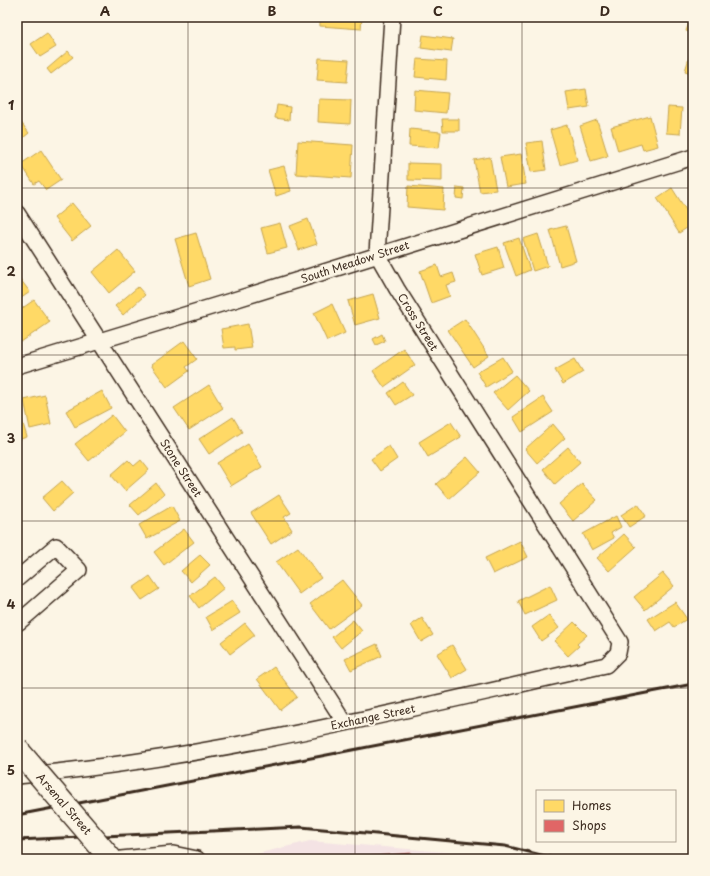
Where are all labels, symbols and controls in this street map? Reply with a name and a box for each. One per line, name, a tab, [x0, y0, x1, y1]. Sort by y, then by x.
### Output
text: A	[100, 1, 110, 20]
text: B	[268, 1, 277, 20]
text: C	[433, 1, 443, 20]
text: D	[600, 1, 610, 20]
text: 1	[8, 95, 14, 114]
street label: South Meadow Street	[298, 236, 412, 287]
text: 2	[6, 261, 16, 280]
street label: Cross Street	[394, 290, 443, 354]
text: 3	[7, 428, 16, 447]
street label: Stone Street	[156, 435, 207, 501]
text: 4	[7, 594, 16, 613]
street label: Exchange Street	[329, 699, 417, 734]
text: 5	[7, 760, 15, 779]
street label: Arsenal Street	[33, 769, 96, 839]
legend	[536, 790, 676, 842]
text: Homes	[572, 796, 611, 814]
text: Shops	[572, 816, 607, 834]

